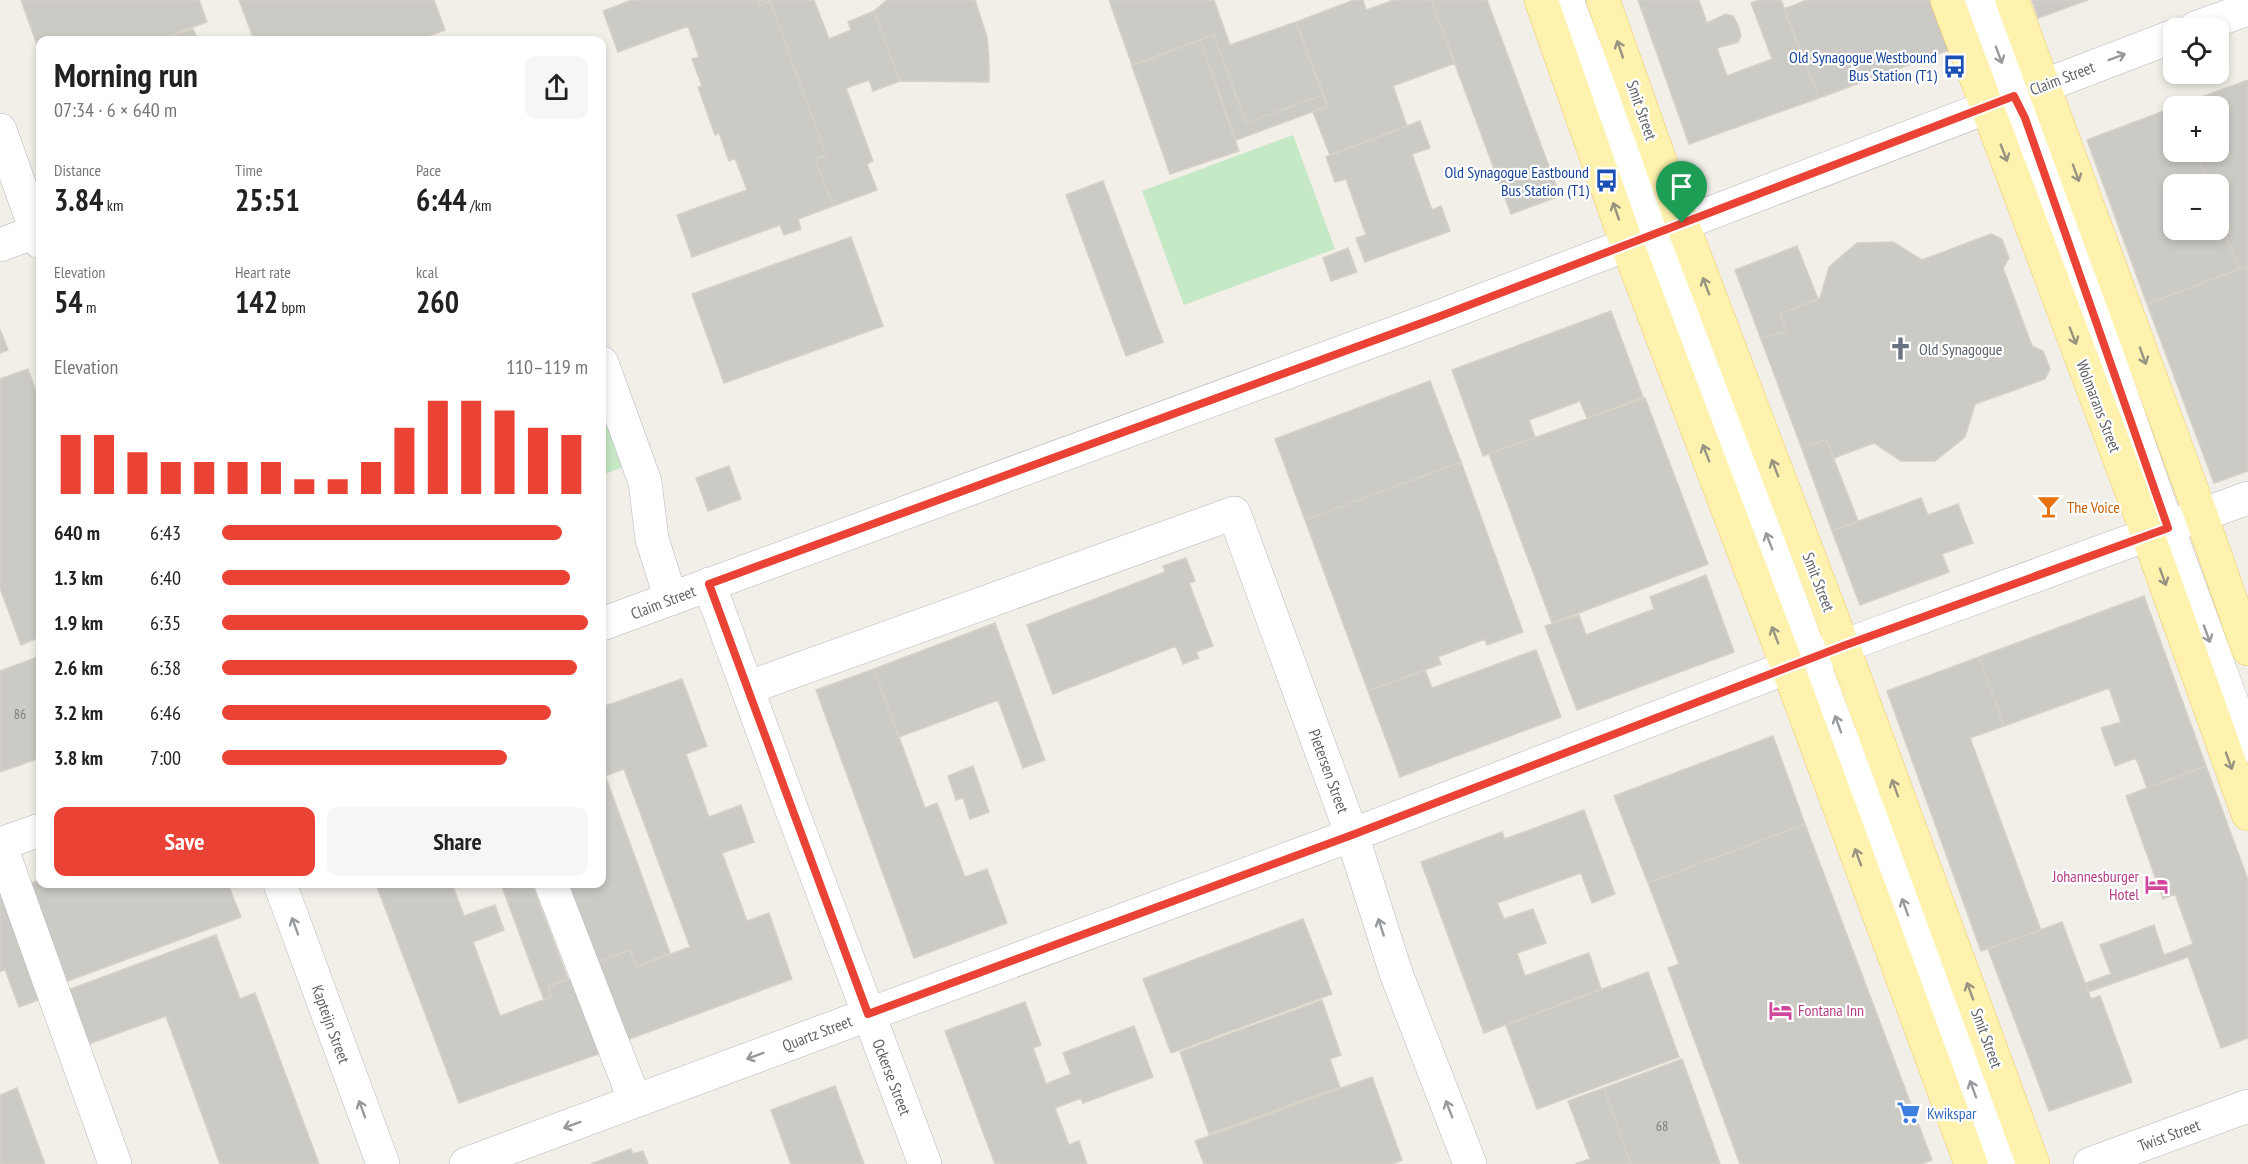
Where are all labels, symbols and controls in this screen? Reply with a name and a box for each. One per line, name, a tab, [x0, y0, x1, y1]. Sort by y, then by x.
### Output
map controls	[2163, 18, 2229, 240]
button: locate	[2163, 18, 2229, 84]
one-way arrow	[1614, 40, 1625, 59]
one-way arrow	[1995, 45, 2006, 64]
place label: Old Synagogue Westbound Bus Station (T1)	[1789, 47, 1937, 85]
one-way arrow	[2107, 51, 2126, 62]
text: Morning run	[54, 53, 198, 96]
bus stop icon: Old Synagogue Westbound Bus Station (T1)	[1942, 53, 1968, 79]
button: share	[525, 56, 588, 119]
street label: Claim Street	[2027, 56, 2098, 99]
street label: Smit Street	[1623, 78, 1662, 143]
button: +	[2163, 96, 2229, 162]
text: 07:34 · 6 × 640 m	[54, 97, 177, 123]
one-way arrow	[1999, 143, 2010, 162]
text: Distance	[54, 160, 101, 180]
text: Time	[235, 160, 263, 180]
text: Pace	[416, 160, 441, 180]
pin	[1656, 161, 1707, 223]
place label: Old Synagogue Eastbound Bus Station (T1)	[1444, 162, 1589, 200]
one-way arrow	[2071, 163, 2082, 182]
bus stop icon: Old Synagogue Eastbound Bus Station (T1)	[1594, 168, 1620, 194]
icon: arrive	[1665, 170, 1698, 203]
button: −	[2163, 174, 2229, 240]
text: 3.84	[54, 180, 103, 219]
text: 25:51	[235, 180, 300, 219]
text: 6:44	[416, 180, 467, 219]
text: km	[103, 195, 123, 215]
text: /km	[467, 195, 491, 215]
one-way arrow	[1609, 202, 1620, 221]
text: Elevation	[54, 262, 105, 282]
text: Heart rate	[235, 262, 291, 282]
text: kcal	[416, 262, 438, 282]
one-way arrow	[1699, 277, 1710, 296]
text: 54	[54, 282, 83, 321]
text: 142	[235, 282, 278, 321]
text: 260	[416, 282, 459, 321]
text: m	[83, 297, 97, 317]
text: bpm	[278, 297, 306, 317]
one-way arrow	[2068, 326, 2079, 345]
church icon: Old Synagogue	[1888, 336, 1914, 362]
place label: Old Synagogue	[1919, 339, 2002, 359]
one-way arrow	[2138, 346, 2149, 365]
text: Elevation	[54, 354, 118, 380]
text: 110–119 m	[506, 354, 588, 380]
street label: Wolmarans Street	[2072, 357, 2126, 456]
one-way arrow	[1700, 444, 1711, 463]
one-way arrow	[1769, 459, 1780, 478]
bar icon: The Voice	[2036, 494, 2062, 520]
place label: The Voice	[2067, 497, 2120, 517]
text: 640 m	[54, 520, 100, 546]
text: 6:43	[150, 520, 181, 546]
one-way arrow	[1763, 532, 1774, 551]
street label: Smit Street	[1799, 550, 1840, 615]
text: 1.3 km	[54, 565, 103, 591]
text: 6:40	[150, 565, 181, 591]
one-way arrow	[2158, 568, 2169, 586]
street label: Claim Street	[628, 580, 699, 623]
text: 1.9 km	[54, 610, 103, 636]
text: 6:35	[150, 610, 181, 636]
one-way arrow	[2202, 624, 2213, 643]
one-way arrow	[1769, 626, 1780, 645]
text: 2.6 km	[54, 655, 103, 681]
text: 6:38	[150, 655, 181, 681]
text: 3.2 km	[54, 700, 103, 726]
text: 6:46	[150, 700, 181, 726]
house number: 86	[14, 705, 26, 723]
one-way arrow	[1831, 715, 1842, 734]
street label: Pietersen Street	[1305, 726, 1354, 816]
text: 3.8 km	[54, 745, 103, 771]
text: 7:00	[150, 745, 181, 771]
one-way arrow	[2224, 751, 2235, 770]
one-way arrow	[1889, 779, 1900, 798]
button: Save	[54, 807, 315, 876]
button: Share	[327, 807, 588, 876]
one-way arrow	[1852, 848, 1863, 867]
place label: Johannesburger Hotel	[2052, 866, 2140, 904]
hotel icon: Johannesburger Hotel	[2144, 872, 2170, 898]
one-way arrow	[1899, 898, 1910, 916]
one-way arrow	[289, 917, 300, 936]
one-way arrow	[1375, 918, 1386, 937]
street label: Kapteijn Street	[308, 982, 355, 1067]
one-way arrow	[1963, 982, 1974, 1001]
hotel icon: Fontana Inn	[1767, 997, 1793, 1023]
place label: Fontana Inn	[1798, 1000, 1864, 1020]
street label: Smit Street	[1967, 1006, 2007, 1071]
street label: Quartz Street	[779, 1010, 855, 1055]
street label: Ockerse Street	[868, 1036, 916, 1119]
one-way arrow	[746, 1052, 764, 1063]
one-way arrow	[1967, 1081, 1978, 1099]
one-way arrow	[356, 1100, 367, 1119]
supermarket icon: Kwikspar	[1896, 1100, 1922, 1126]
one-way arrow	[1443, 1101, 1454, 1119]
place label: Kwikspar	[1927, 1103, 1977, 1123]
street label: Twist Street	[2135, 1114, 2203, 1155]
house number: 68	[1656, 1117, 1668, 1135]
one-way arrow	[563, 1120, 582, 1131]

